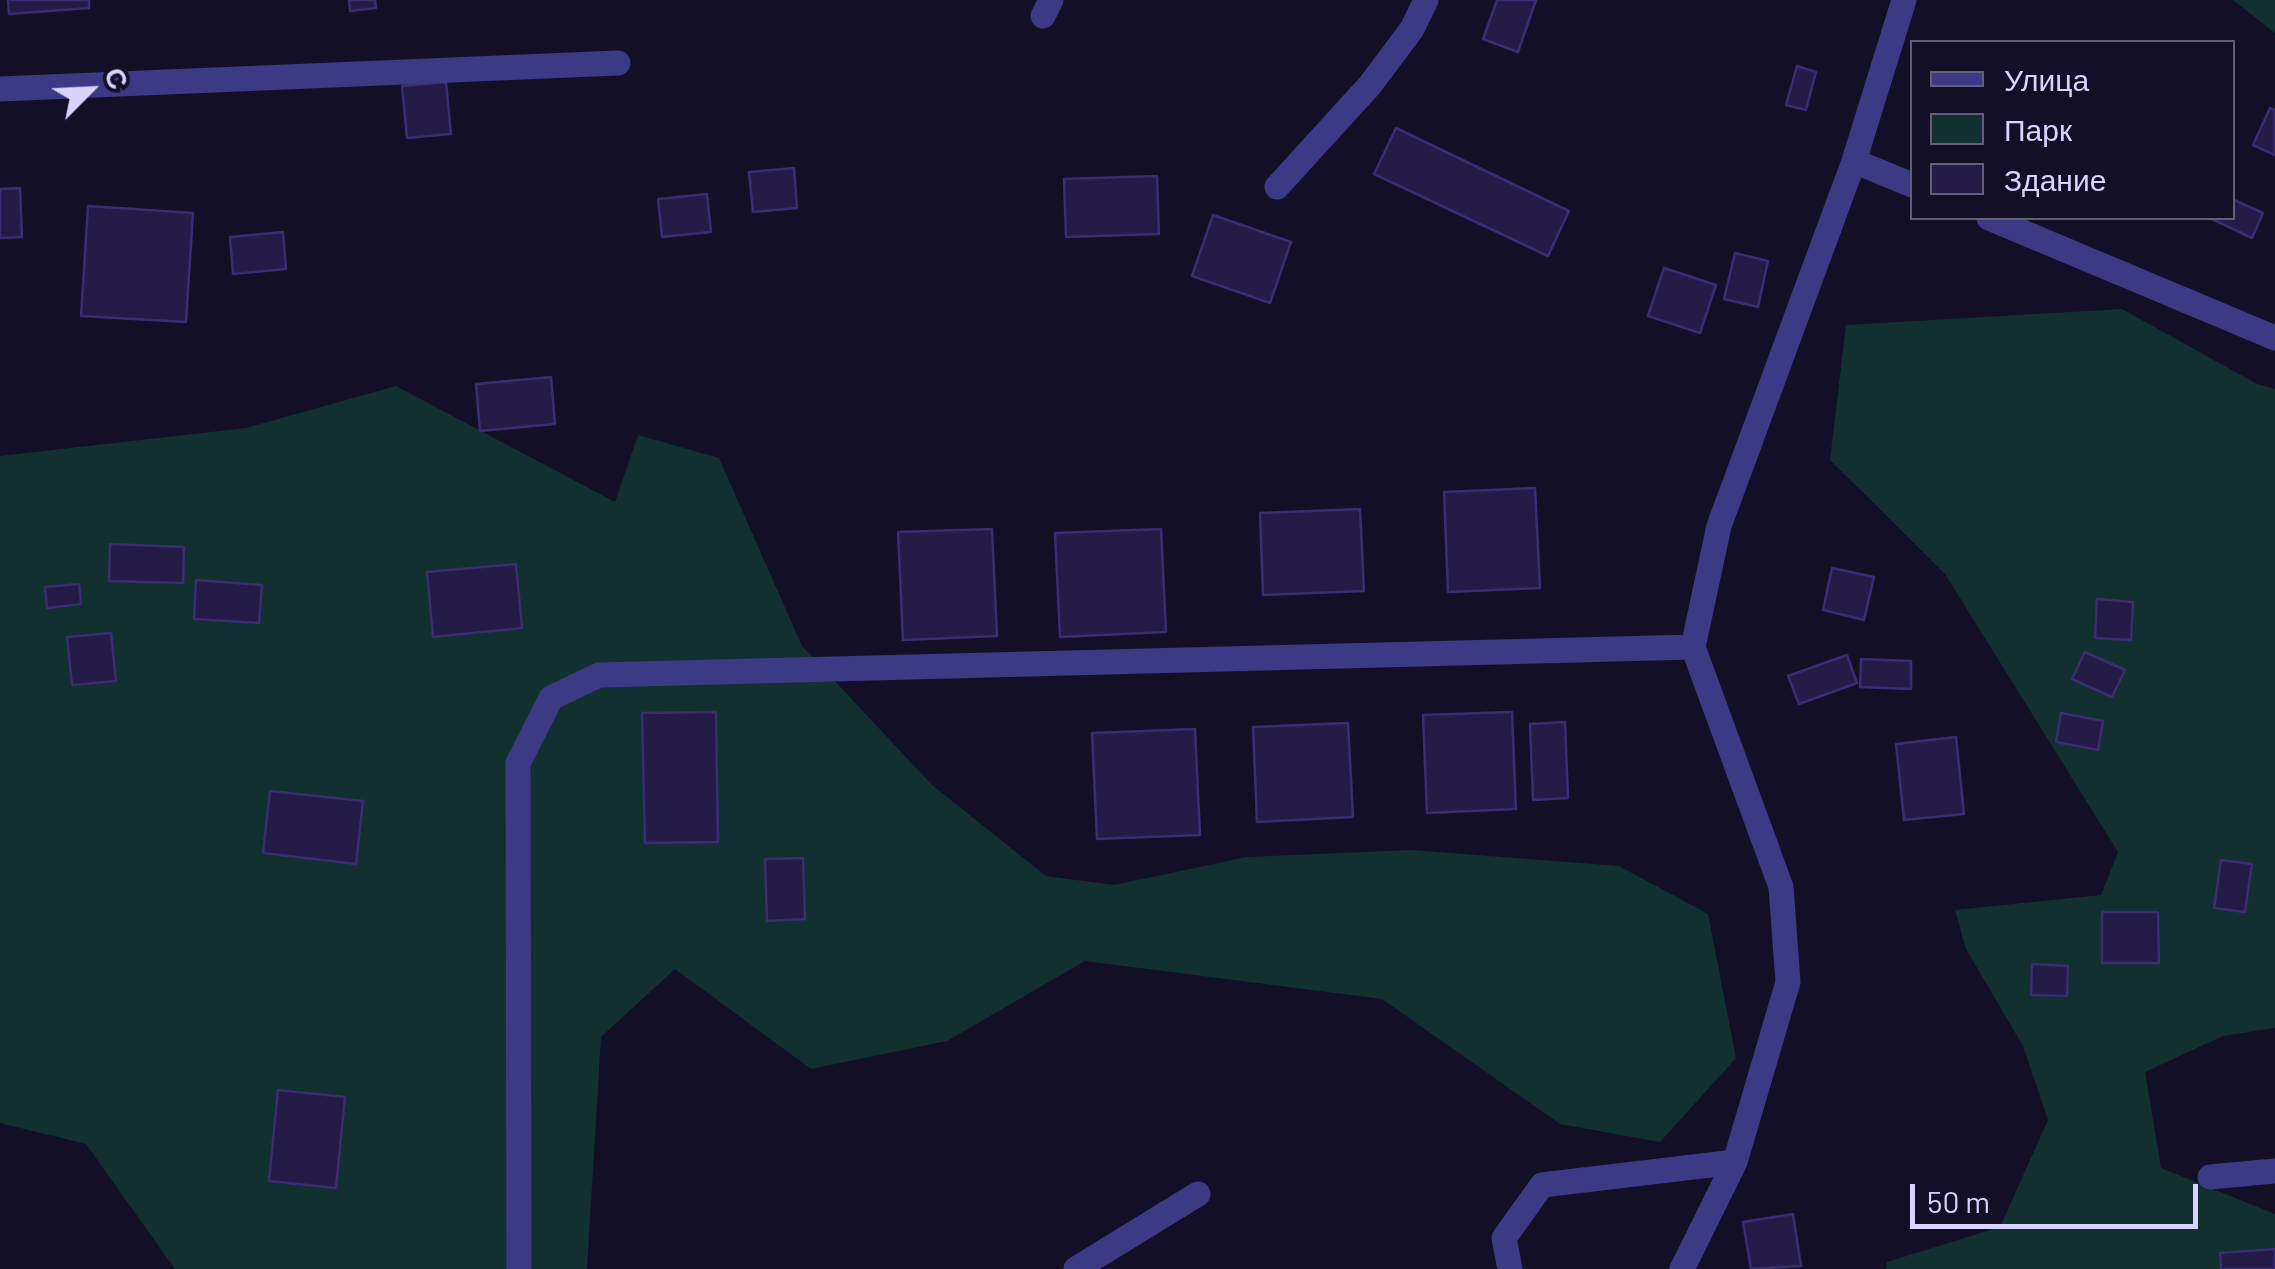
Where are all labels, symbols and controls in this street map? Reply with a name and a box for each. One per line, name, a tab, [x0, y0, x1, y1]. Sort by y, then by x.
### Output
north arrow	[40, 40, 140, 140]
legend	[1910, 40, 2235, 220]
text: Улица	[2004, 61, 2089, 97]
text: С	[98, 62, 137, 94]
text: Парк	[2004, 111, 2072, 147]
text: Здание	[2004, 161, 2106, 197]
scale bar	[1915, 1164, 2202, 1226]
text: 50 m	[1927, 1183, 1990, 1219]

